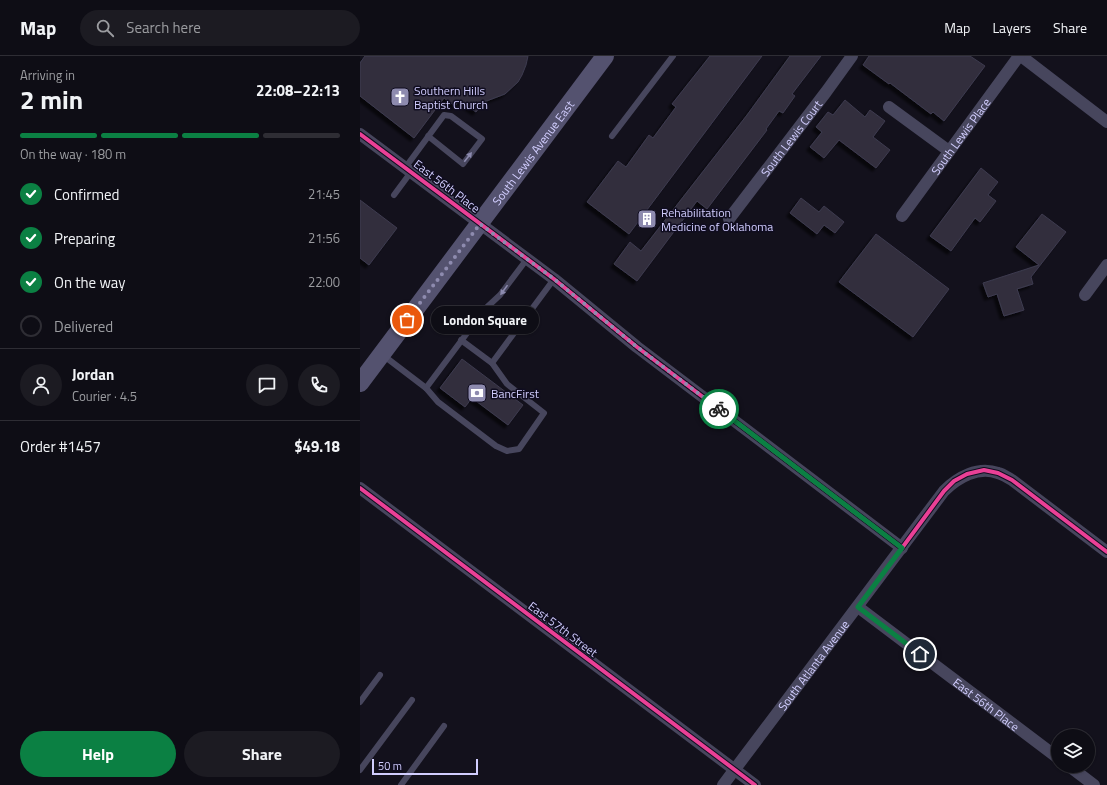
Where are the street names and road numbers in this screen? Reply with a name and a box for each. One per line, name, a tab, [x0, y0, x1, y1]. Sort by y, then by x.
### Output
street label: South Lewis Place	[926, 94, 995, 179]
street label: South Lewis Avenue East	[487, 95, 579, 209]
street label: South Lewis Court	[755, 95, 827, 180]
street label: East 56th Place	[410, 155, 484, 217]
street label: East 57th Street	[524, 597, 602, 662]
street label: South Atlanta Avenue	[773, 616, 854, 715]
street label: East 56th Place	[949, 673, 1024, 735]

